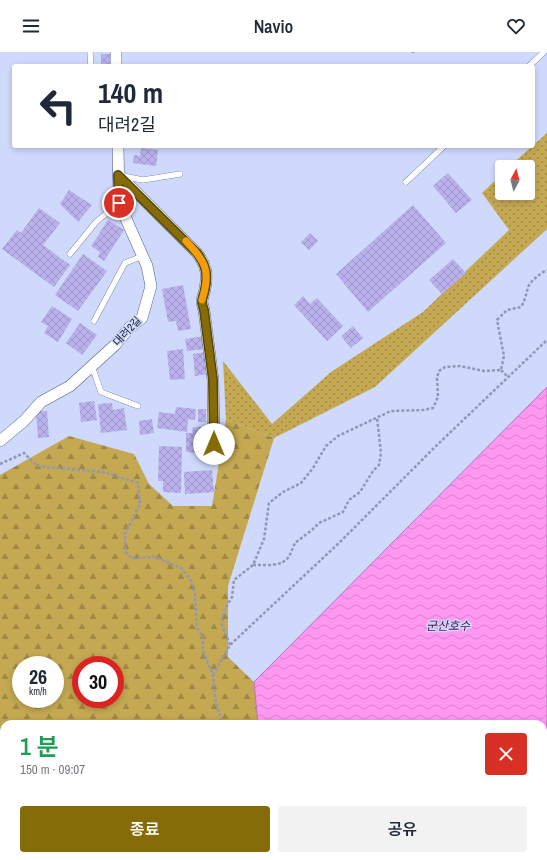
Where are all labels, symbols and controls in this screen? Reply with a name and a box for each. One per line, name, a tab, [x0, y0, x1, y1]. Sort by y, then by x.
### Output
text: Navio	[254, 14, 293, 39]
icon: menu	[20, 15, 42, 37]
icon: heart	[505, 15, 527, 37]
text: 140 m	[98, 74, 163, 112]
icon: left	[32, 80, 84, 132]
text: 대려2길	[98, 112, 156, 137]
north arrow	[495, 160, 535, 200]
map controls	[495, 160, 535, 200]
pin	[102, 186, 136, 220]
icon: arrive	[108, 192, 130, 214]
street label: 대려2길	[110, 313, 144, 349]
position arrow	[193, 423, 235, 465]
water label: 군산호수	[426, 618, 471, 634]
speed limit sign: 30	[72, 656, 124, 708]
text: 26	[29, 663, 47, 690]
text: km/h	[29, 685, 47, 698]
text: 1 분	[20, 730, 59, 762]
button: close	[485, 733, 527, 775]
text: 150 m · 09:07	[20, 761, 85, 778]
button: 종료	[20, 806, 270, 852]
button: 공유	[278, 806, 527, 852]

